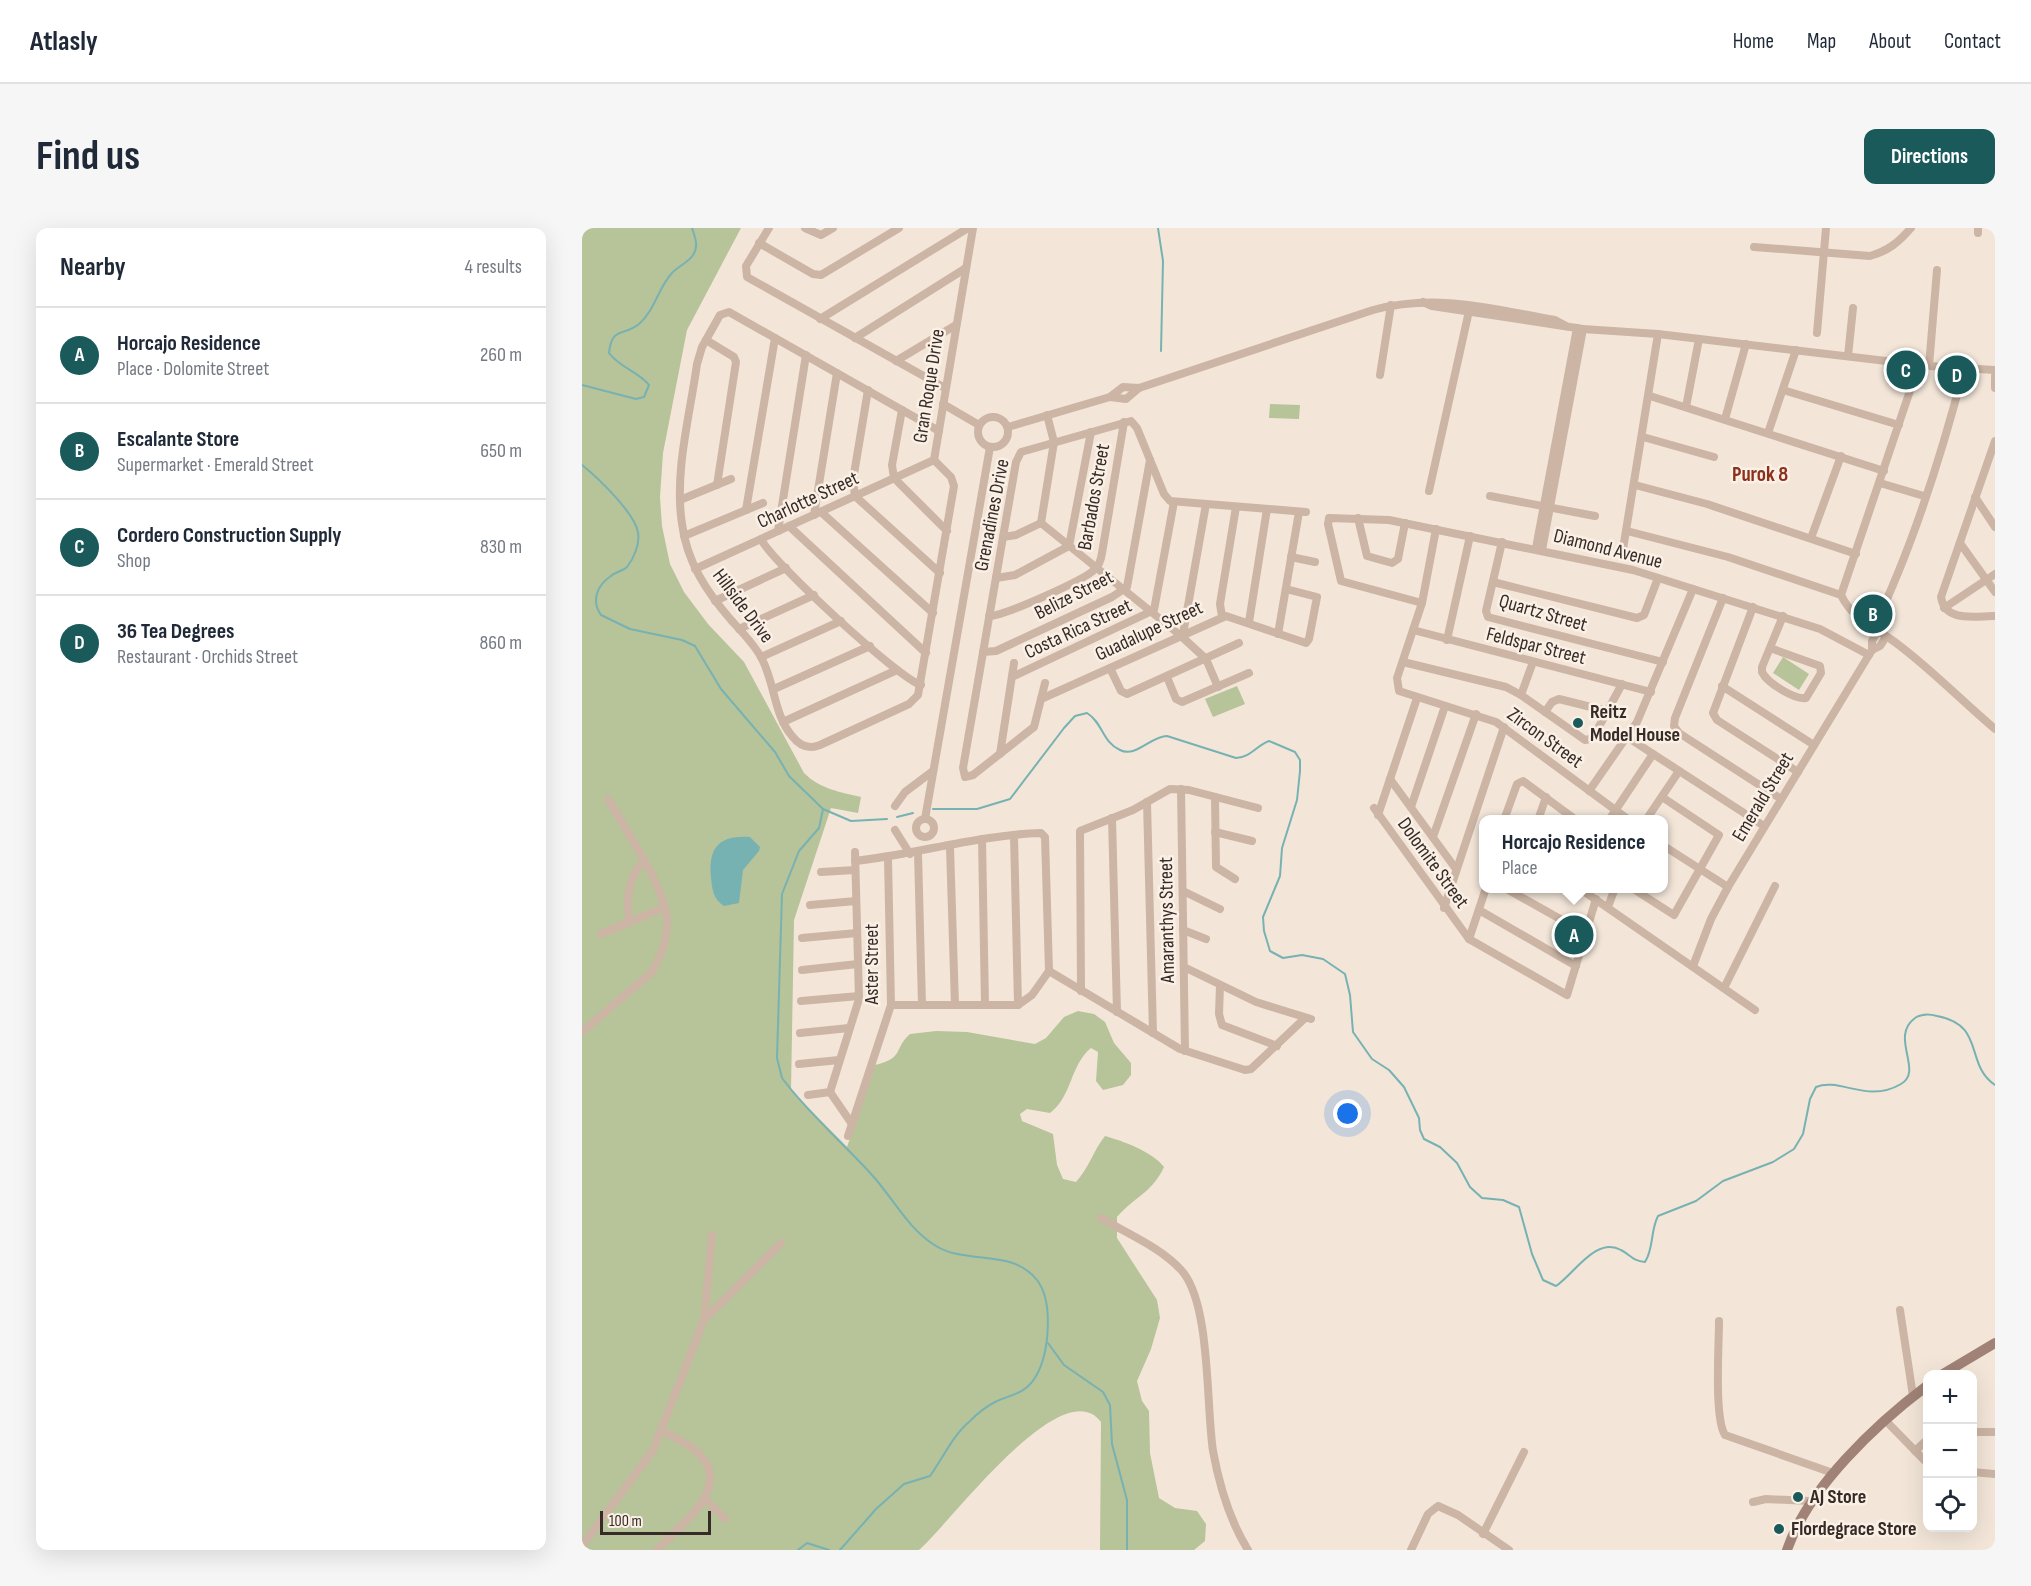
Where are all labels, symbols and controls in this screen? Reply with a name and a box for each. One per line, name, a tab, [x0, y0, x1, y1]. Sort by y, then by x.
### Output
text: Atlasly	[30, 25, 98, 58]
text: Home	[1733, 29, 1774, 54]
text: Map	[1807, 29, 1836, 54]
text: About	[1869, 29, 1911, 54]
text: Contact	[1944, 29, 2001, 54]
button: Directions	[1864, 129, 1995, 184]
text: Find us	[36, 131, 140, 182]
text: Nearby	[60, 252, 126, 283]
text: 4 results	[465, 255, 522, 279]
street label: Gran Roque Drive	[908, 327, 950, 445]
text: Horcajo Residence	[117, 330, 261, 357]
text: A	[75, 343, 84, 367]
text: 260 m	[480, 343, 522, 367]
pin: C	[1886, 348, 1926, 392]
pin: D	[1938, 352, 1976, 398]
text: Place · Dolomite Street	[117, 357, 269, 381]
text: Escalante Store	[117, 426, 239, 453]
text: B	[75, 439, 84, 463]
text: 650 m	[480, 439, 522, 463]
street label: Barbados Street	[1073, 442, 1115, 552]
text: Supermarket · Emerald Street	[117, 453, 314, 477]
street label: Grenadines Drive	[969, 457, 1015, 573]
district label: Purok 8	[1732, 462, 1788, 487]
street label: Charlotte Street	[753, 466, 863, 534]
text: Cordero Construction Supply	[117, 522, 341, 549]
street label: Diamond Avenue	[1551, 524, 1665, 574]
text: C	[74, 535, 85, 559]
text: 830 m	[480, 535, 522, 559]
text: Shop	[117, 549, 151, 573]
street label: Hillside Drive	[707, 564, 779, 648]
street label: Belize Street	[1031, 565, 1117, 625]
street label: Quartz Street	[1496, 589, 1590, 637]
pin: B	[1854, 592, 1892, 636]
street label: Costa Rica Street	[1021, 594, 1135, 664]
street label: Guadalupe Street	[1091, 596, 1207, 666]
text: 36 Tea Degrees	[117, 618, 235, 645]
street label: Feldspar Street	[1484, 622, 1588, 670]
text: D	[74, 631, 85, 655]
text: 860 m	[480, 631, 522, 655]
text: Restaurant · Orchids Street	[117, 645, 298, 669]
place label: Reitz Model House	[1590, 700, 1680, 747]
street label: Zircon Street	[1503, 703, 1587, 773]
marker: Reitz Model House	[1571, 716, 1585, 730]
street label: Emerald Street	[1727, 748, 1799, 846]
street label: Dolomite Street	[1392, 813, 1474, 913]
popup	[1479, 815, 1668, 893]
text: Horcajo Residence	[1502, 829, 1645, 856]
text: Place	[1502, 856, 1538, 880]
street label: Amaranthys Street	[1154, 857, 1180, 984]
pin: A	[1554, 912, 1594, 958]
street label: Aster Street	[860, 924, 884, 1005]
your location	[1333, 1099, 1362, 1128]
map controls	[1923, 1370, 1977, 1532]
button: +	[1923, 1370, 1977, 1424]
button: −	[1923, 1424, 1977, 1478]
button: locate	[1923, 1478, 1977, 1532]
place label: AJ Store	[1809, 1485, 1866, 1509]
marker: AJ Store	[1791, 1490, 1805, 1504]
scale bar	[600, 1508, 711, 1536]
text: 100 m	[609, 1512, 642, 1531]
place label: Flordegrace Store	[1791, 1517, 1917, 1541]
marker: Flordegrace Store	[1772, 1522, 1786, 1536]

